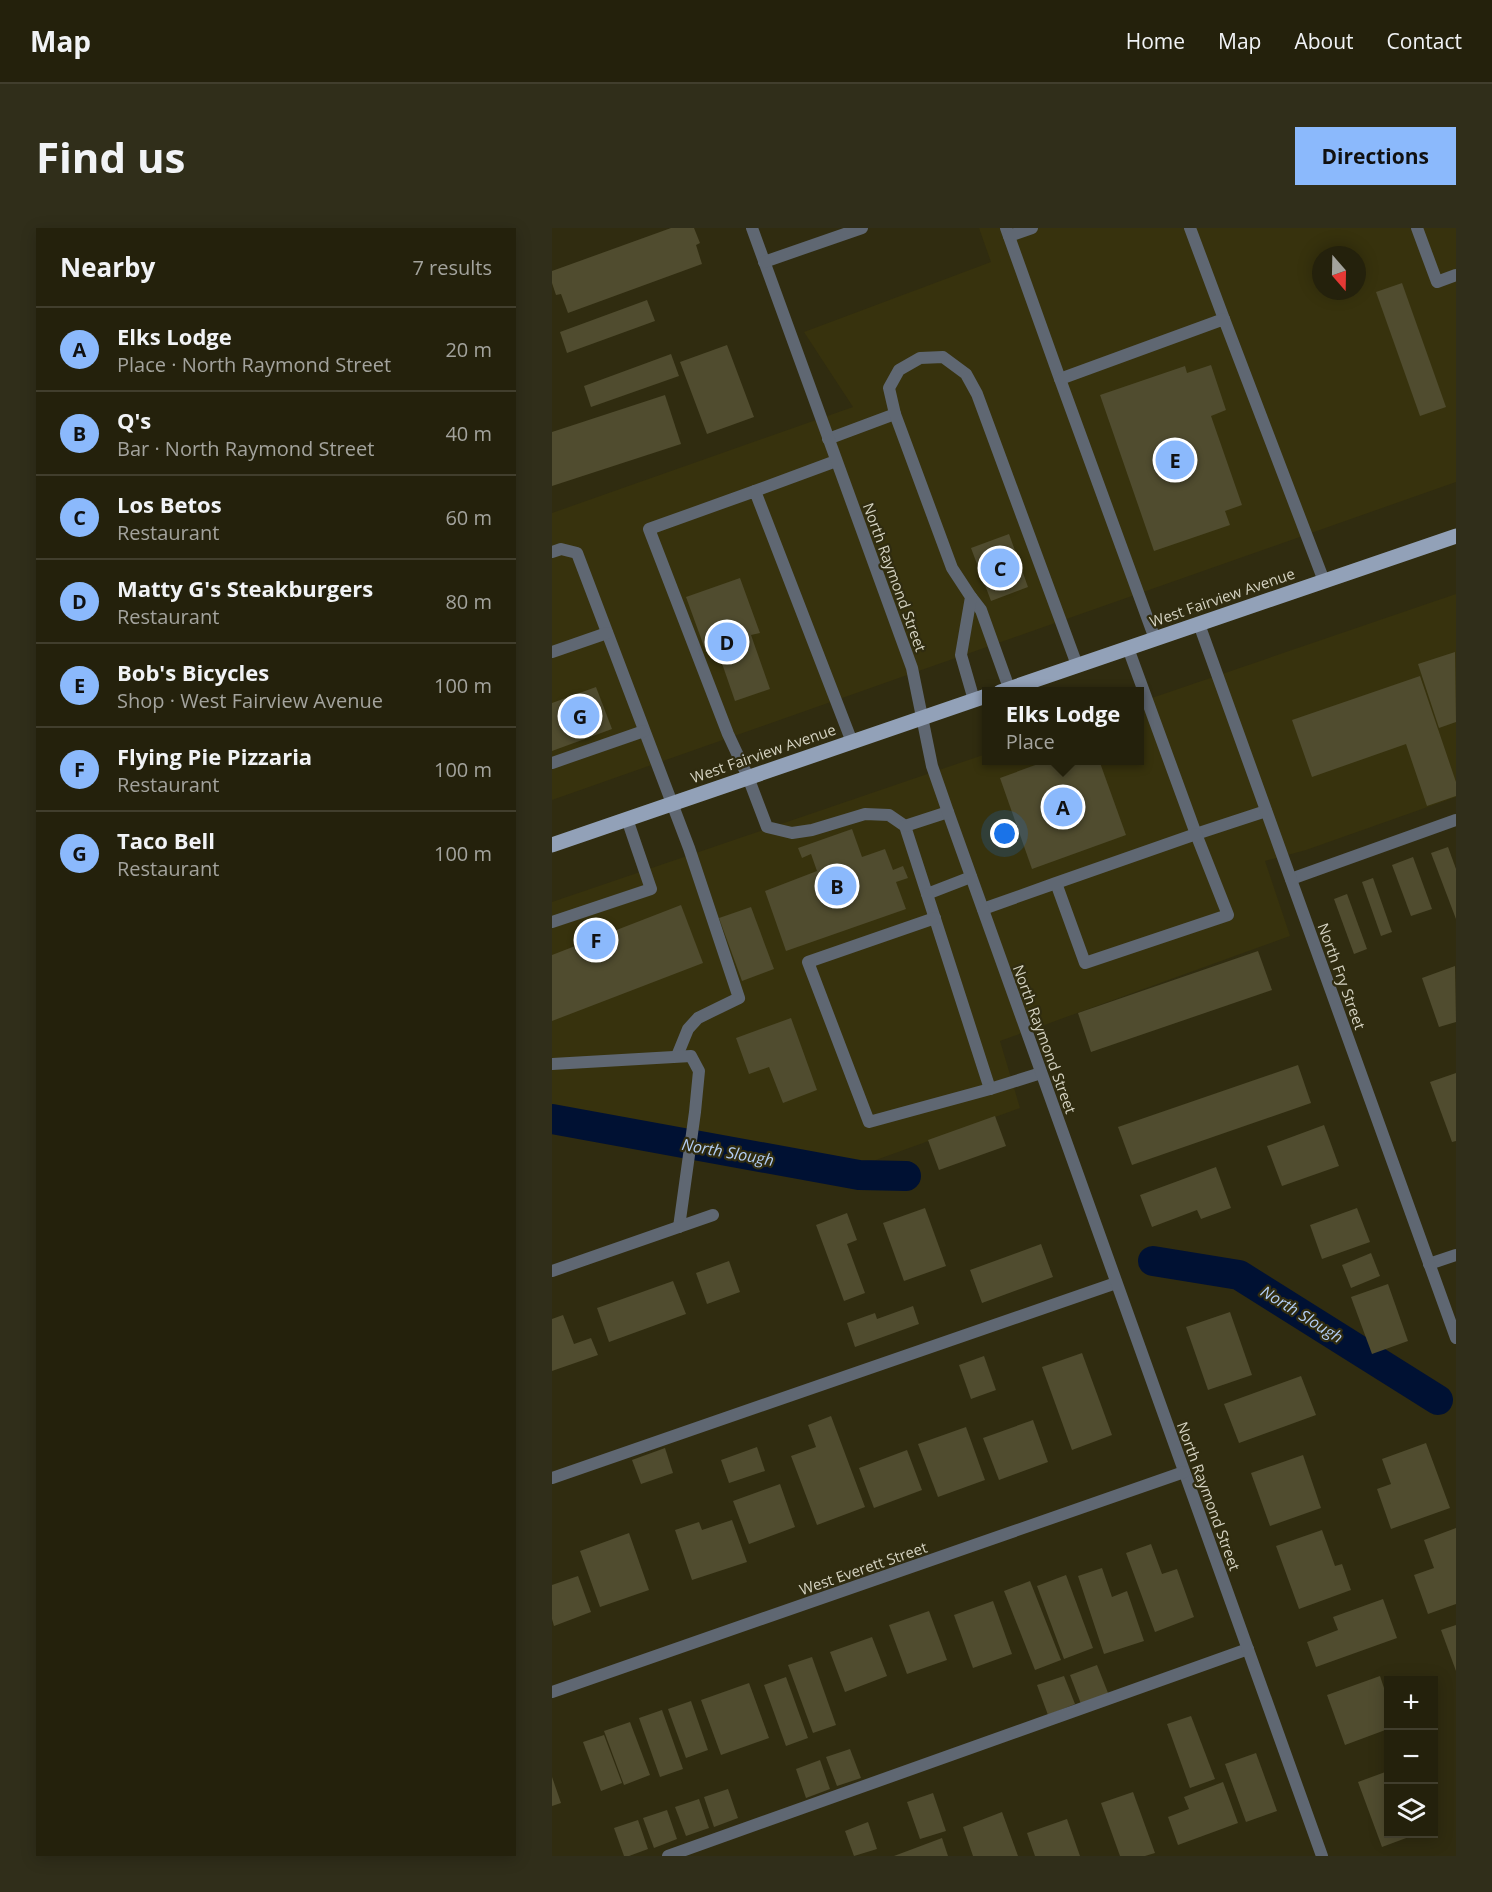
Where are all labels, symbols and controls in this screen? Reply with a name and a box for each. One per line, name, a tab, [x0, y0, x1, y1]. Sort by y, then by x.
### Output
text: Map	[30, 22, 91, 60]
text: Home	[1126, 27, 1185, 55]
text: Map	[1218, 27, 1261, 55]
text: About	[1294, 27, 1354, 55]
text: Contact	[1387, 27, 1462, 55]
button: Directions	[1295, 127, 1456, 185]
text: Find us	[36, 128, 185, 185]
north arrow	[1312, 246, 1366, 300]
text: Nearby	[60, 249, 155, 285]
text: 7 results	[412, 254, 492, 281]
text: Elks Lodge	[117, 321, 232, 351]
text: A	[73, 336, 86, 363]
text: 20 m	[445, 336, 492, 363]
text: Place · North Raymond Street	[117, 351, 391, 378]
text: Q's	[117, 405, 151, 435]
text: B	[73, 420, 86, 447]
text: 40 m	[445, 420, 492, 447]
text: Bar · North Raymond Street	[117, 435, 374, 462]
pin: E	[1156, 438, 1194, 482]
text: Los Betos	[117, 489, 222, 519]
street label: North Raymond Street	[859, 500, 931, 654]
text: C	[73, 504, 86, 531]
text: 60 m	[445, 504, 492, 531]
text: Restaurant	[117, 519, 219, 546]
pin: C	[980, 546, 1020, 590]
street label: West Fairview Avenue	[1147, 563, 1297, 631]
text: Matty G's Steakburgers	[117, 573, 373, 603]
text: D	[72, 588, 87, 615]
text: 80 m	[445, 588, 492, 615]
text: Restaurant	[117, 603, 219, 630]
pin: D	[708, 620, 747, 664]
text: Bob's Bicycles	[117, 657, 269, 687]
text: E	[74, 672, 85, 699]
text: 100 m	[434, 672, 492, 699]
text: Shop · West Fairview Avenue	[117, 687, 383, 714]
popup	[982, 687, 1144, 765]
pin: G	[561, 694, 600, 738]
text: Elks Lodge	[1006, 698, 1120, 728]
street label: West Fairview Avenue	[688, 719, 838, 787]
text: Place	[1006, 728, 1055, 755]
text: Flying Pie Pizzaria	[117, 741, 312, 771]
text: F	[74, 756, 85, 783]
text: 100 m	[434, 756, 492, 783]
text: Restaurant	[117, 771, 219, 798]
pin: A	[1044, 784, 1082, 830]
your location	[990, 819, 1019, 848]
text: Taco Bell	[117, 825, 215, 855]
text: G	[72, 840, 87, 867]
text: 100 m	[434, 840, 492, 867]
text: Restaurant	[117, 855, 219, 882]
pin: B	[818, 864, 856, 908]
pin: F	[576, 918, 615, 962]
street label: North Fry Street	[1313, 920, 1371, 1032]
street label: North Raymond Street	[1009, 962, 1081, 1116]
water label: North Slough	[680, 1133, 776, 1171]
water label: North Slough	[1257, 1280, 1347, 1348]
street label: North Raymond Street	[1173, 1419, 1245, 1573]
street label: West Everett Street	[796, 1537, 930, 1599]
map controls	[1384, 1676, 1438, 1838]
button: +	[1384, 1676, 1438, 1730]
button: −	[1384, 1730, 1438, 1784]
button: layers	[1384, 1784, 1438, 1838]

